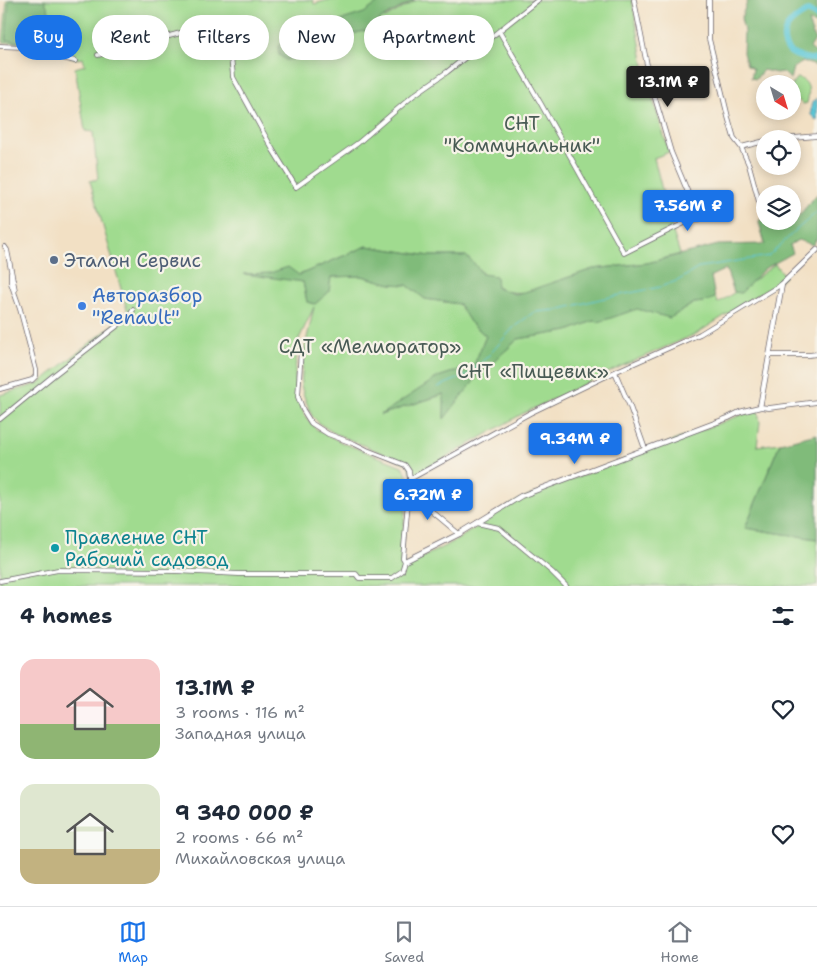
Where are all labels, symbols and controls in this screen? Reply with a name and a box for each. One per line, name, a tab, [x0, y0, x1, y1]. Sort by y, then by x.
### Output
chip: Buy	[15, 15, 82, 60]
chip: Rent	[92, 15, 169, 60]
chip: Filters	[179, 15, 269, 60]
chip: New	[279, 15, 354, 60]
chip: Apartment	[364, 15, 494, 60]
pin: 13.1M ₽	[622, 66, 714, 108]
text: 13.1M ₽	[637, 71, 699, 92]
north arrow	[756, 75, 801, 120]
map controls	[756, 75, 801, 230]
park label: СНТ "Коммунальник"	[444, 111, 600, 158]
button: locate	[756, 130, 801, 175]
button: layers	[756, 185, 801, 230]
pin: 7.56M ₽	[642, 190, 734, 232]
text: 7.56M ₽	[654, 195, 722, 216]
place label: Эталон Сервис	[64, 248, 201, 273]
marker: Эталон Сервис	[48, 254, 60, 266]
place label: Авторазбор "Renault"	[92, 283, 202, 330]
marker: Авторазбор "Renault"	[76, 300, 88, 312]
park label: СДТ «Мелиоратор»	[279, 334, 461, 359]
park label: СНТ «Пищевик»	[457, 359, 609, 384]
pin: 9.34M ₽	[529, 422, 621, 465]
text: 9.34M ₽	[540, 428, 610, 449]
pin: 6.72M ₽	[382, 478, 474, 521]
text: 6.72M ₽	[394, 484, 462, 505]
place label: Правление СНТ Рабочий садовод	[65, 525, 229, 572]
marker: Правление СНТ Рабочий садовод	[49, 542, 61, 554]
text: 4 homes	[20, 602, 112, 630]
icon: filters	[769, 602, 797, 630]
text: 13.1M ₽	[175, 674, 255, 702]
icon: home	[60, 679, 120, 739]
icon: heart	[769, 695, 797, 723]
text: 3 rooms · 116 m²	[175, 702, 305, 723]
text: Западная улица	[175, 723, 306, 744]
text: 9 340 000 ₽	[175, 799, 314, 827]
icon: home	[60, 804, 120, 864]
icon: heart	[769, 820, 797, 848]
text: 2 rooms · 66 m²	[175, 827, 303, 848]
text: Михайловская улица	[175, 848, 345, 869]
tab: Map	[118, 918, 148, 966]
tab: Saved	[384, 918, 424, 966]
tab: Home	[660, 918, 699, 966]

